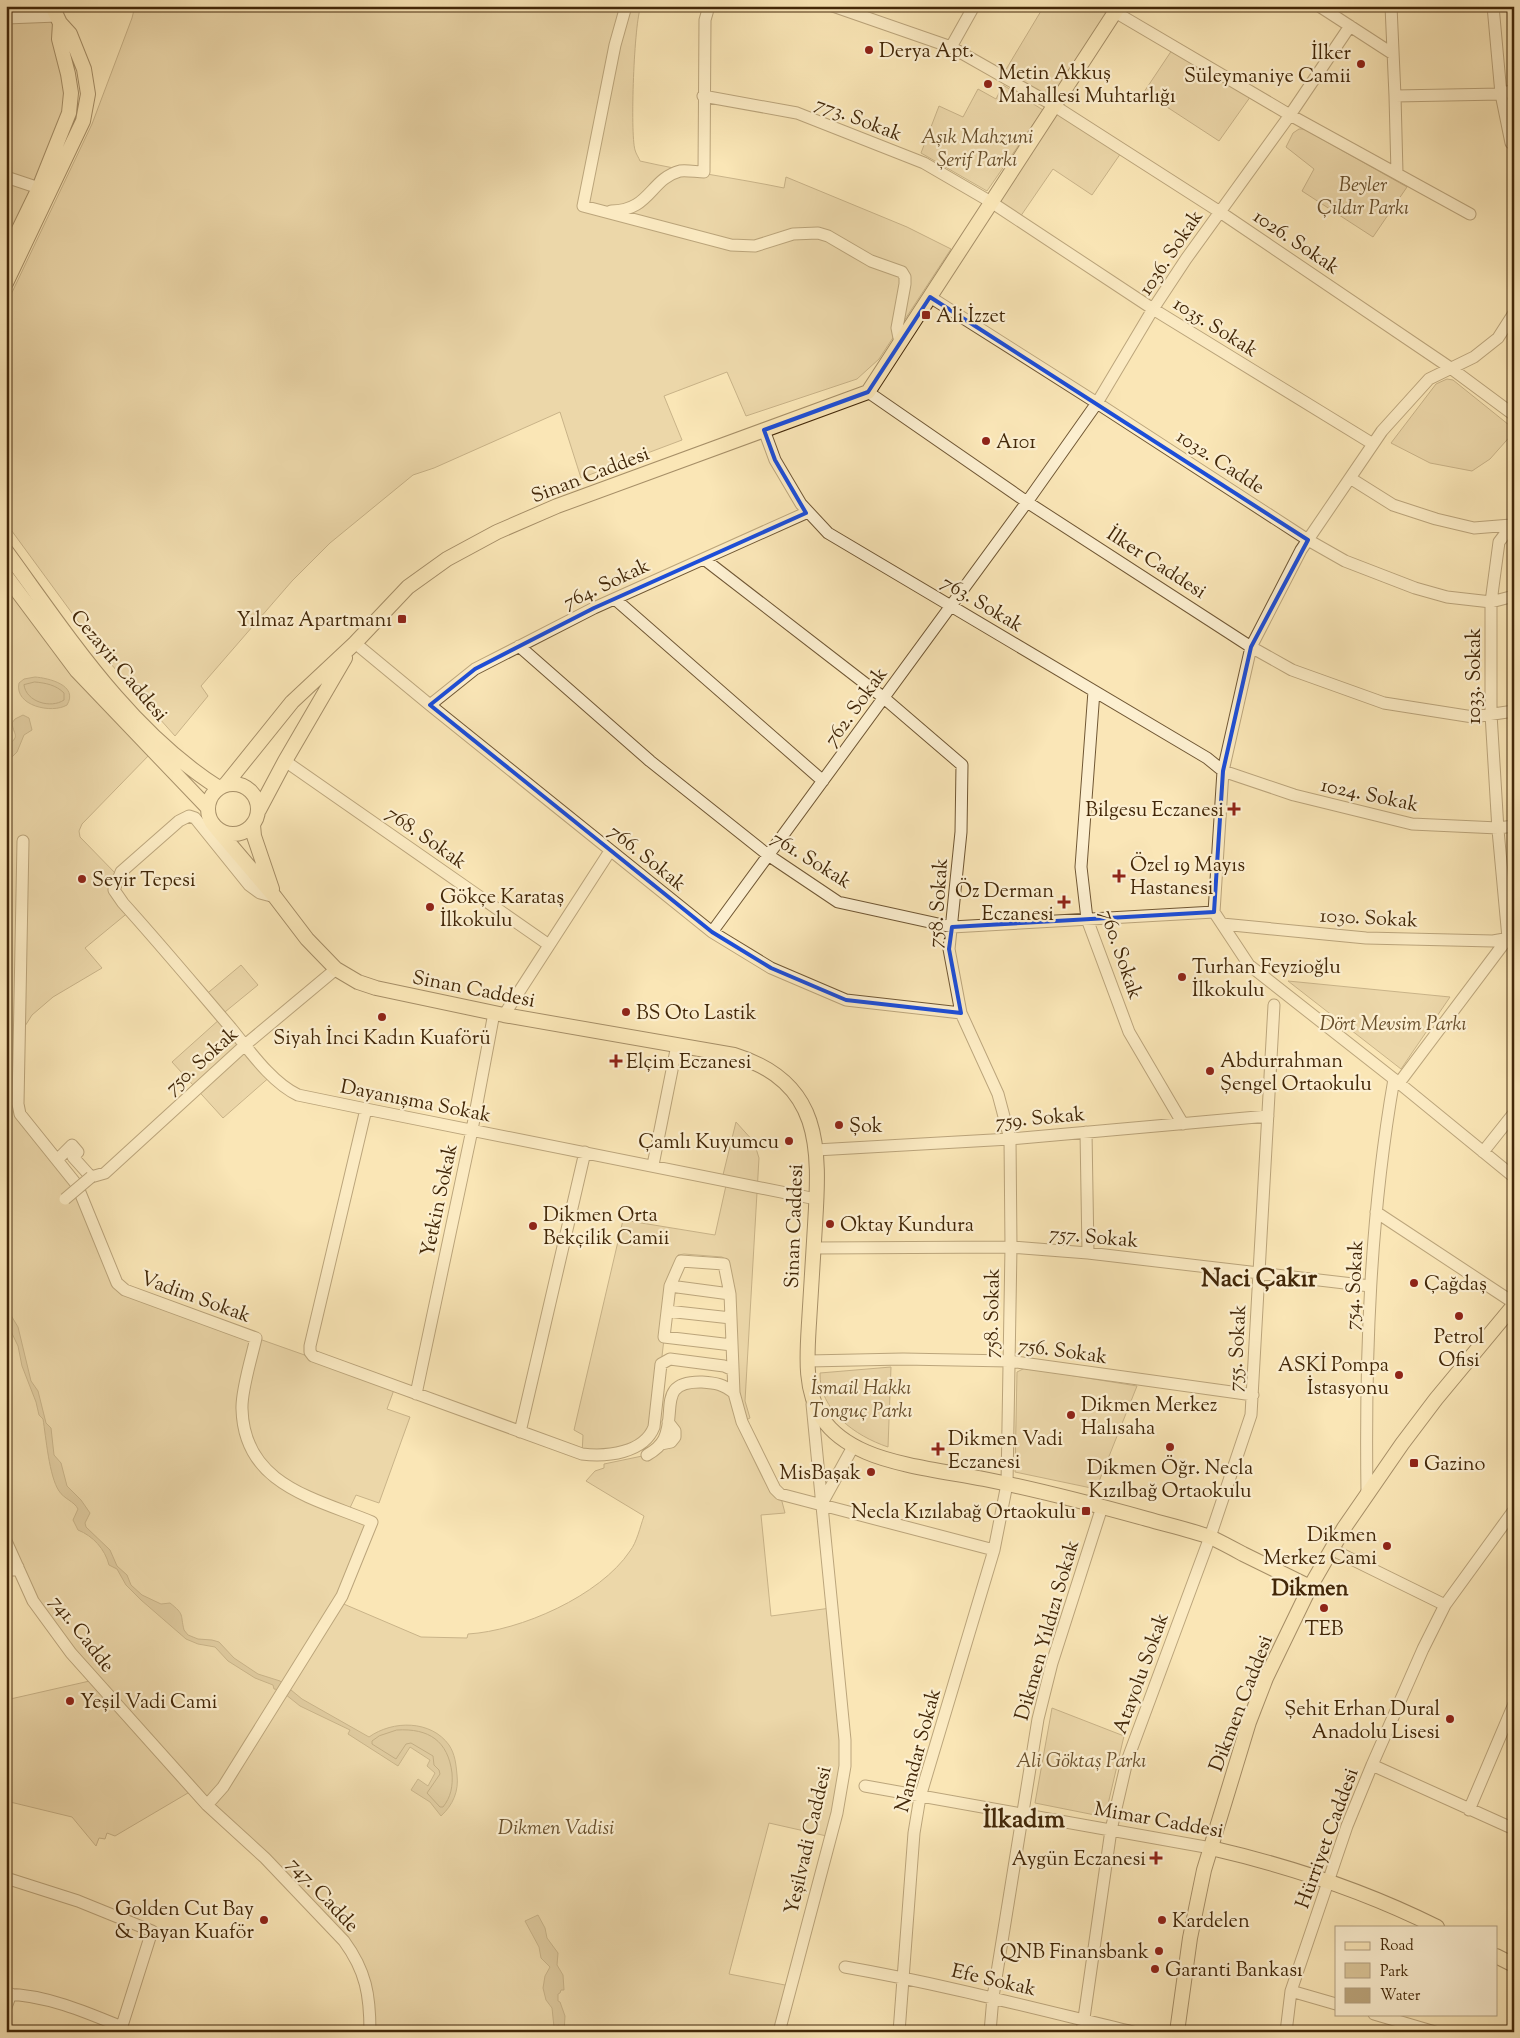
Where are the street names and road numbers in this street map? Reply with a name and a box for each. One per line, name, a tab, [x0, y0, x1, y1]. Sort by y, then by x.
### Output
street label: 773. Sokak	[810, 90, 906, 150]
street label: 1026. Sokak	[1246, 203, 1345, 283]
street label: 1036. Sokak	[1133, 205, 1211, 302]
street label: 1035. Sokak	[1167, 291, 1263, 366]
street label: 1032. Cadde	[1170, 424, 1270, 503]
street label: Sinan Caddesi	[528, 440, 655, 512]
street label: İlker Caddesi	[1100, 521, 1212, 607]
street label: 764. Sokak	[559, 552, 655, 618]
street label: 763. Sokak	[935, 569, 1028, 641]
street label: Cezayir Caddesi	[62, 604, 174, 729]
street label: 1033. Sokak	[1461, 628, 1490, 724]
street label: 762. Sokak	[818, 662, 896, 753]
street label: 1024. Sokak	[1318, 772, 1421, 821]
street label: 768. Sokak	[379, 801, 472, 878]
street label: 766. Sokak	[601, 819, 692, 899]
street label: 761. Sokak	[765, 825, 856, 897]
street label: 758. Sokak	[922, 857, 957, 949]
street label: 1030. Sokak	[1319, 902, 1419, 937]
street label: 760. Sokak	[1091, 906, 1149, 1004]
street label: Sinan Caddesi	[410, 964, 538, 1017]
street label: 750. Sokak	[160, 1021, 246, 1103]
street label: Dayanışma Sokak	[338, 1074, 494, 1131]
street label: 759. Sokak	[994, 1101, 1086, 1138]
street label: Yetkin Sokak	[414, 1141, 467, 1260]
street label: Sinan Caddesi	[779, 1163, 812, 1289]
street label: 757. Sokak	[1048, 1220, 1139, 1257]
street label: 754. Sokak	[1339, 1239, 1372, 1331]
street label: Vadim Sokak	[136, 1265, 254, 1332]
street label: 758. Sokak	[978, 1268, 1009, 1358]
street label: 755. Sokak	[1222, 1304, 1255, 1392]
street label: 756. Sokak	[1016, 1332, 1109, 1373]
street label: Dikmen Yıldızı Sokak	[1009, 1537, 1088, 1724]
street label: 741. Cadde	[42, 1590, 121, 1679]
street label: Atayolu Sokak	[1107, 1609, 1178, 1739]
street label: Dikmen Caddesi	[1203, 1631, 1282, 1776]
street label: Namdar Sokak	[889, 1685, 950, 1816]
street label: Yeşilvadi Caddesi	[778, 1763, 841, 1917]
street label: Hürriyet Caddesi	[1289, 1764, 1367, 1913]
street label: Mimar Caddesi	[1091, 1796, 1226, 1847]
street label: 747. Cadde	[280, 1852, 365, 1940]
street label: Efe Sokak	[948, 1958, 1039, 2005]

